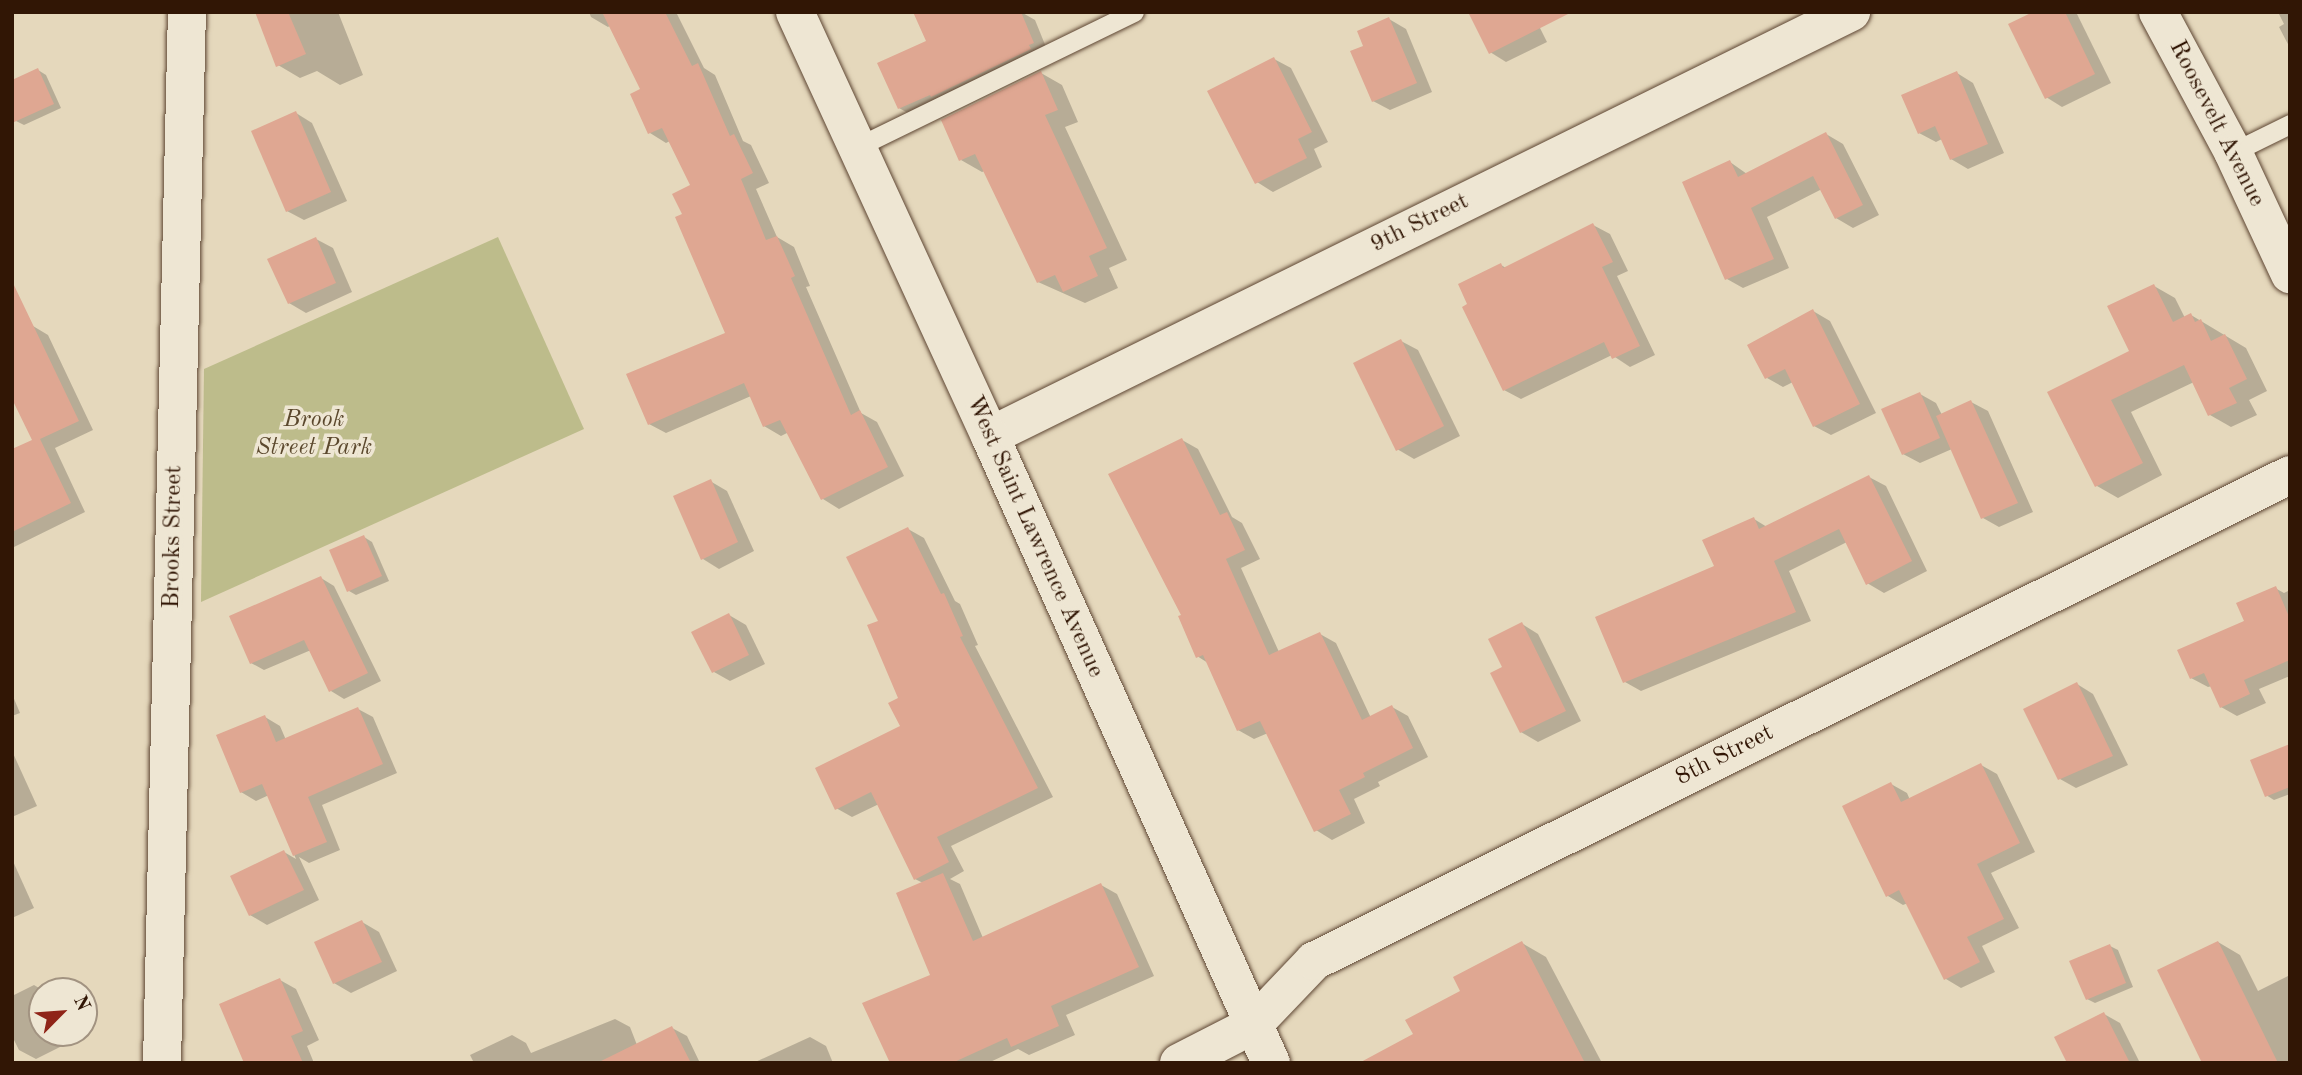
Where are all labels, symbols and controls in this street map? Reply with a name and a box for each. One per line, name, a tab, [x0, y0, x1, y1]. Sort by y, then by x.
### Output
street label: Roosevelt Avenue	[2162, 36, 2270, 212]
street label: 9th Street	[1366, 188, 1474, 260]
street label: West Saint Lawrence Avenue	[959, 392, 1109, 682]
park label: Brook Street Park	[256, 407, 372, 463]
street label: Brooks Street	[158, 465, 190, 609]
street label: 8th Street	[1671, 719, 1779, 793]
north arrow	[28, 977, 98, 1047]
text: N	[69, 993, 92, 1014]

